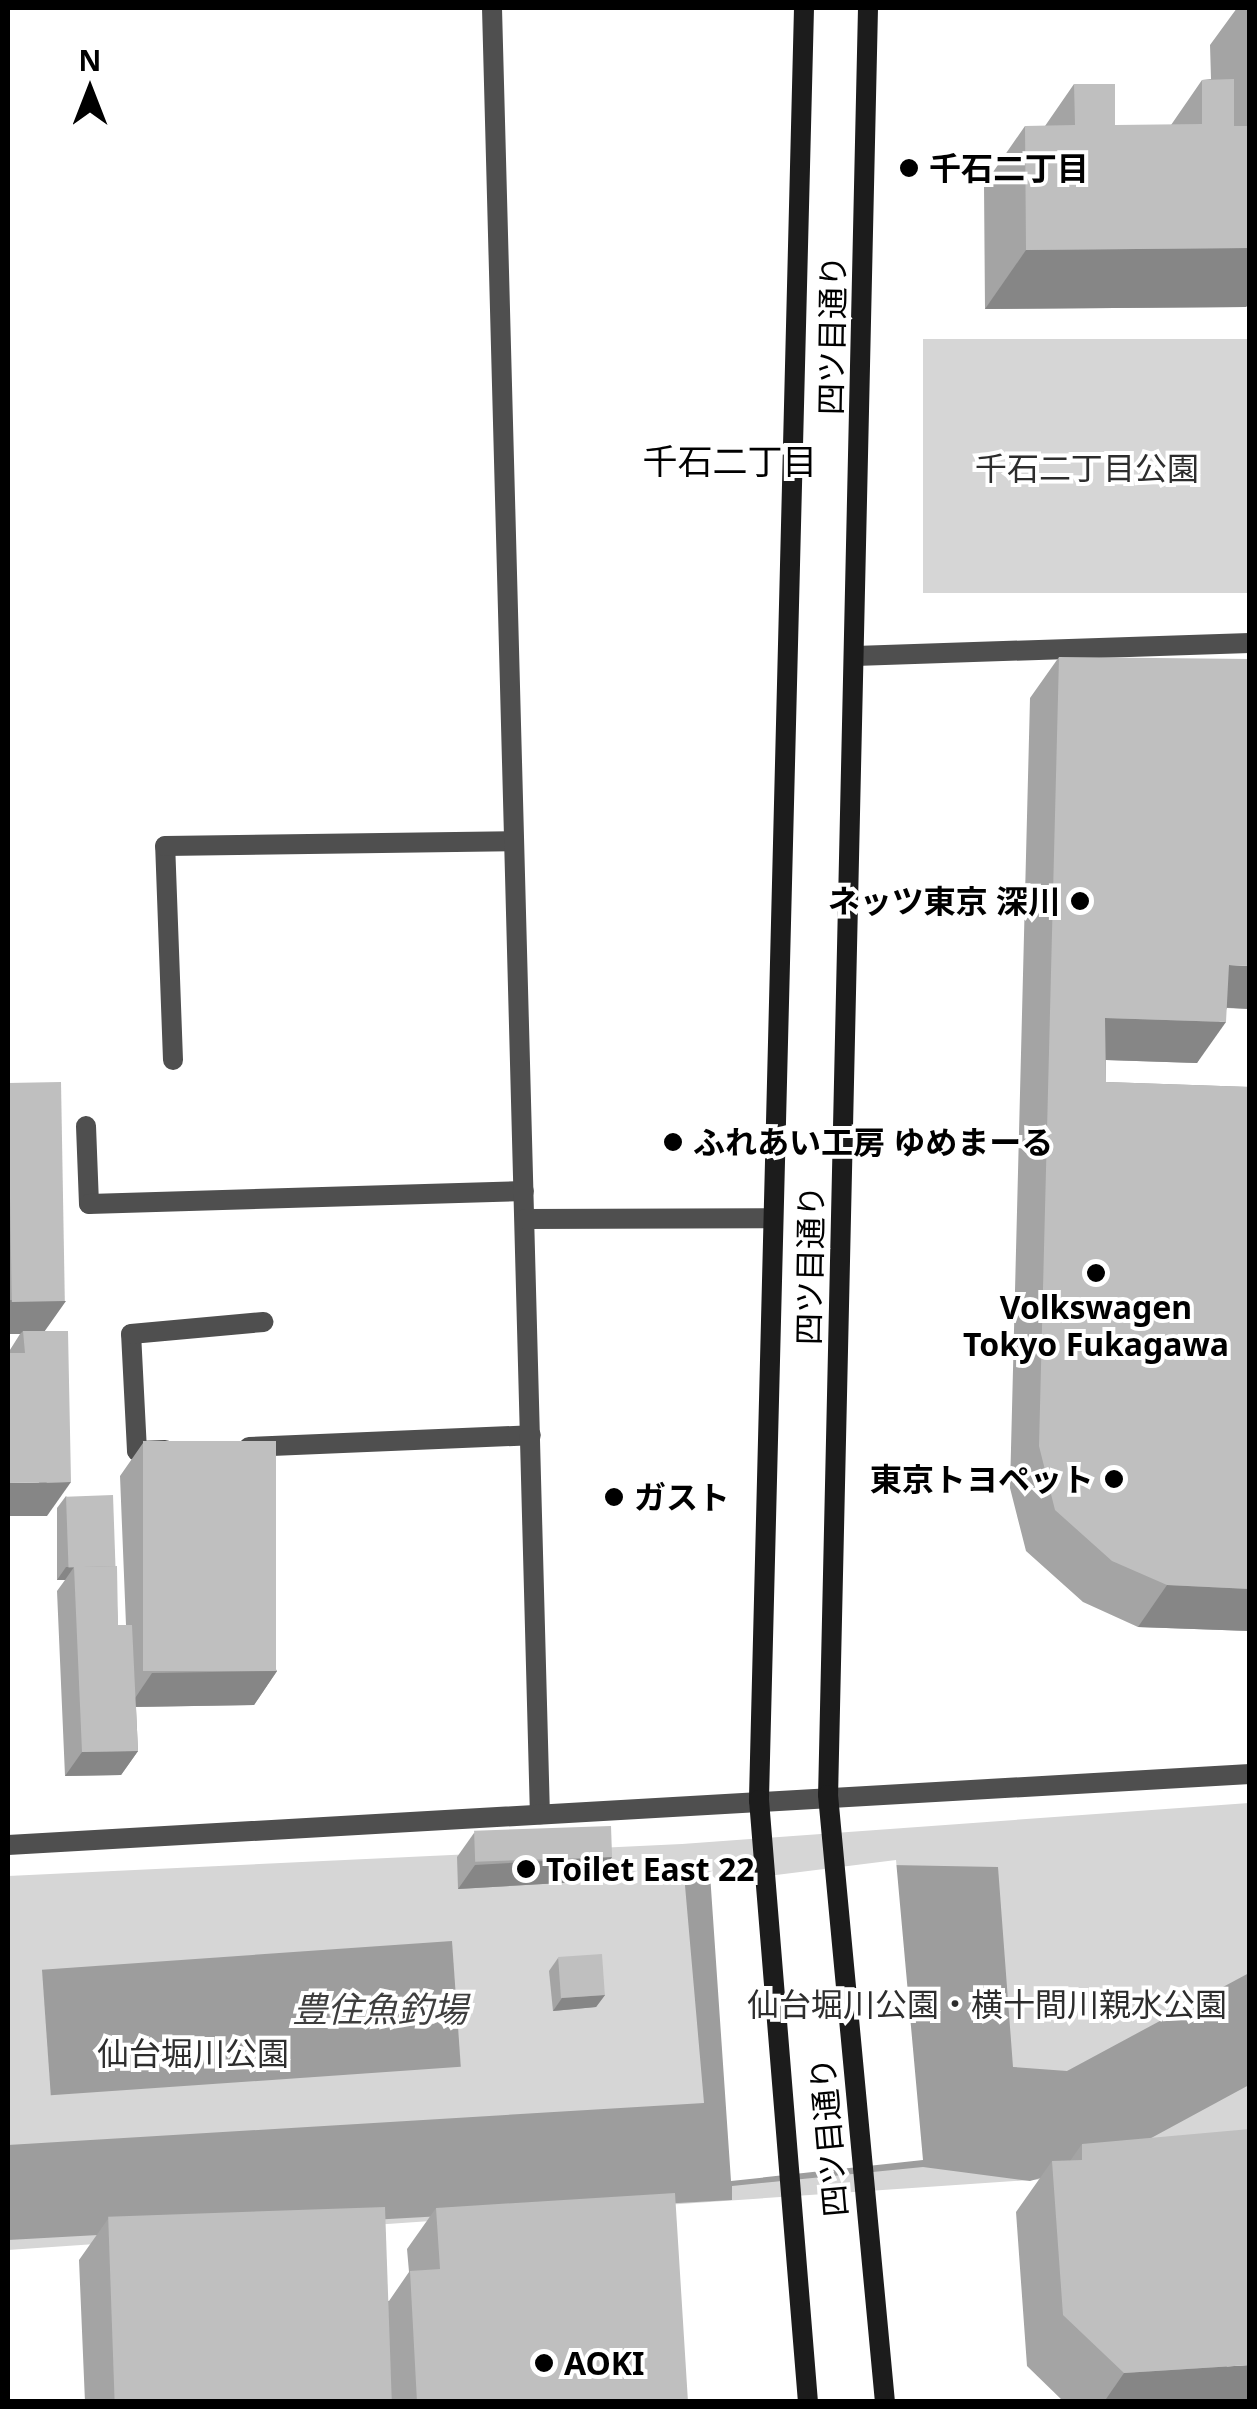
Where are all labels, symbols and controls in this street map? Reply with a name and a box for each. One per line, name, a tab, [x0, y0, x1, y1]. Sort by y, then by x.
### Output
north arrow	[40, 40, 140, 140]
text: N	[79, 41, 101, 79]
place label: 千石二丁目	[929, 149, 1089, 187]
marker: 千石二丁目	[898, 157, 920, 179]
street label: 四ツ目通り	[811, 255, 853, 415]
district label: 千石二丁目	[643, 440, 817, 482]
park label: 千石二丁目公園	[975, 449, 1199, 487]
place label: ネッツ東京 深川	[828, 882, 1060, 920]
marker: ネッツ東京 深川	[1069, 890, 1091, 912]
place label: ふれあい工房 ゆめまーる	[693, 1123, 1053, 1161]
marker: ふれあい工房 ゆめまーる	[662, 1131, 684, 1153]
street label: 四ツ目通り	[789, 1185, 831, 1345]
marker: Volkswagen Tokyo Fukagawa	[1085, 1262, 1107, 1284]
place label: Volkswagen Tokyo Fukagawa	[963, 1289, 1229, 1364]
place label: 東京トヨペット	[870, 1460, 1094, 1498]
marker: 東京トヨペット	[1103, 1468, 1125, 1490]
place label: ガスト	[634, 1478, 730, 1516]
marker: ガスト	[603, 1486, 625, 1508]
place label: Toilet East 22	[546, 1850, 755, 1888]
marker: Toilet East 22	[515, 1858, 537, 1880]
park label: 仙台堀川公園・横十間川親水公園	[747, 1985, 1227, 2023]
water label: 豊住魚釣場	[293, 1988, 467, 2030]
park label: 仙台堀川公園	[97, 2034, 289, 2072]
street label: 四ツ目通り	[803, 2056, 855, 2218]
place label: AOKI	[564, 2344, 645, 2382]
marker: AOKI	[533, 2352, 555, 2374]

